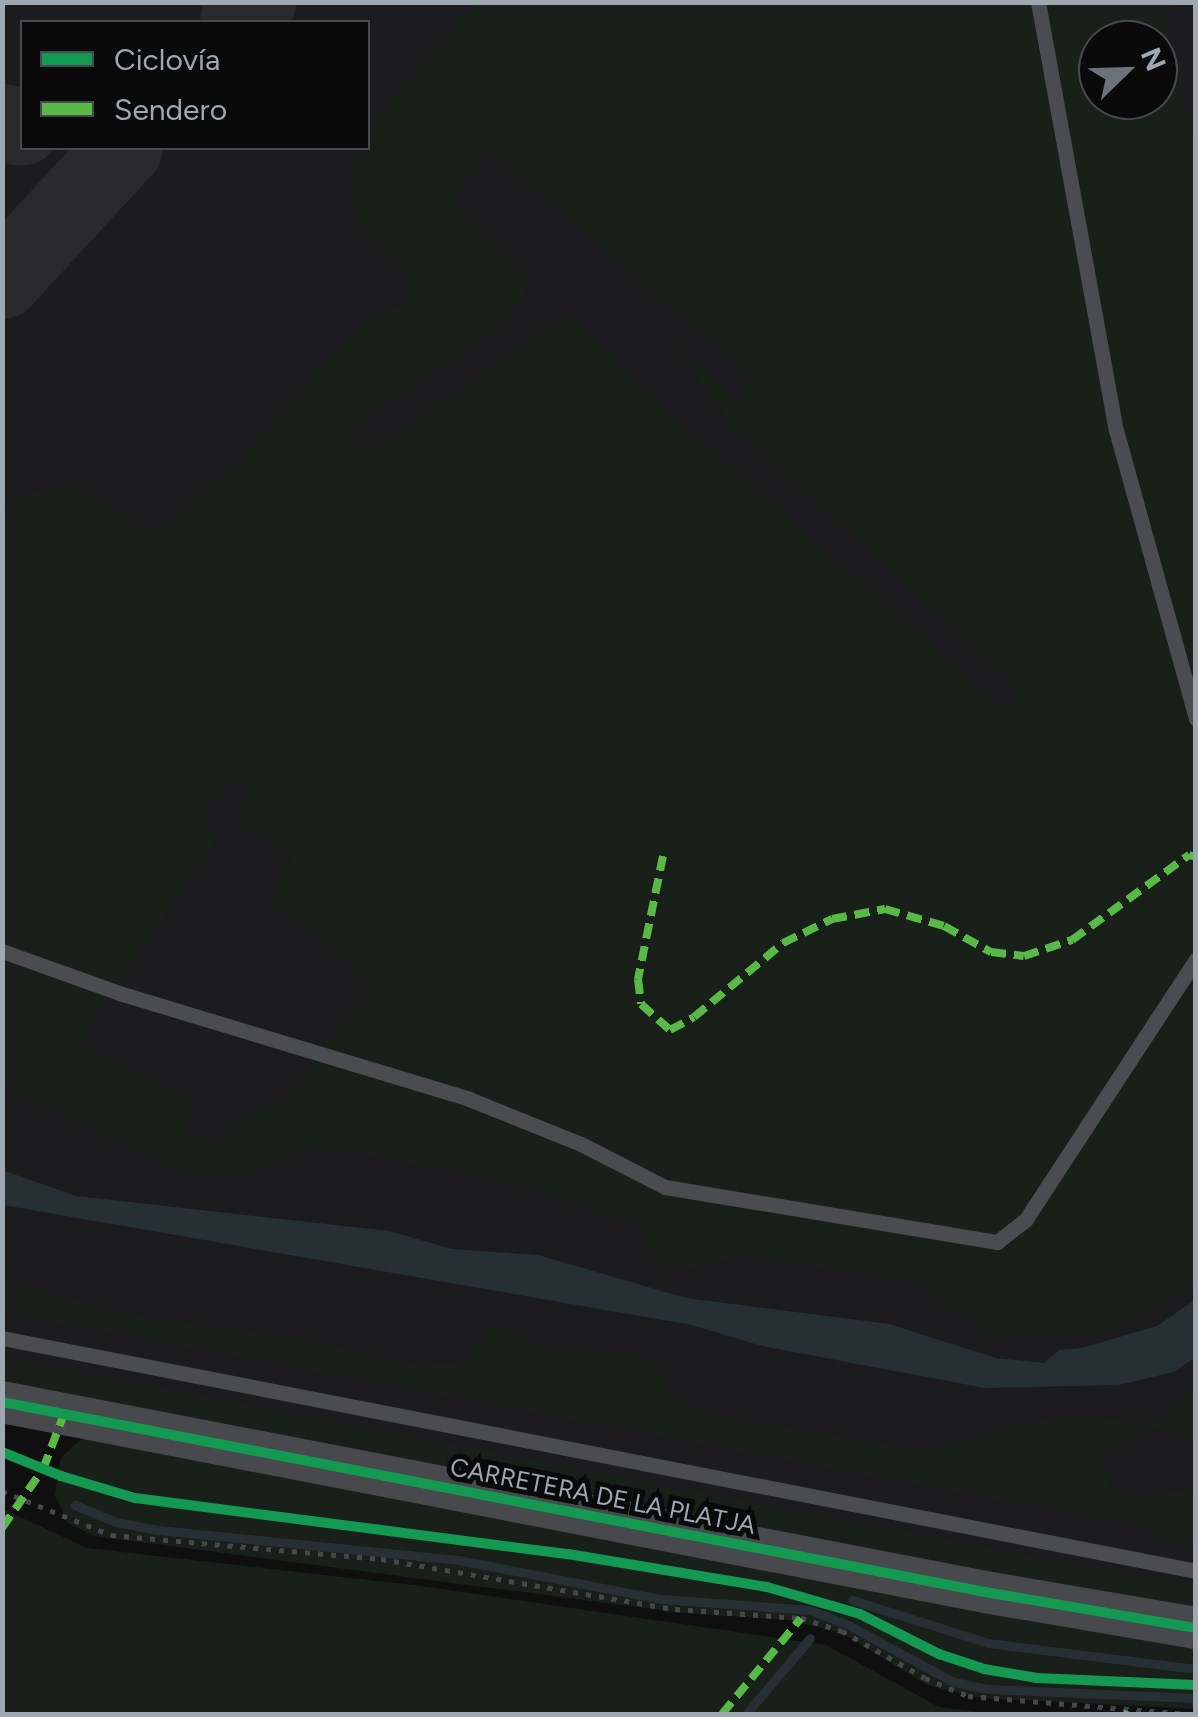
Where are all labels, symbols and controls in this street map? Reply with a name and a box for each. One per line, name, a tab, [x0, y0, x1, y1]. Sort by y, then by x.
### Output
legend	[20, 20, 370, 150]
north arrow	[1078, 20, 1178, 120]
text: Ciclovía	[114, 41, 220, 78]
text: N	[1134, 42, 1174, 76]
text: Sendero	[114, 91, 227, 128]
street label: CARRETERA DE LA PLATJA	[448, 1452, 758, 1540]

